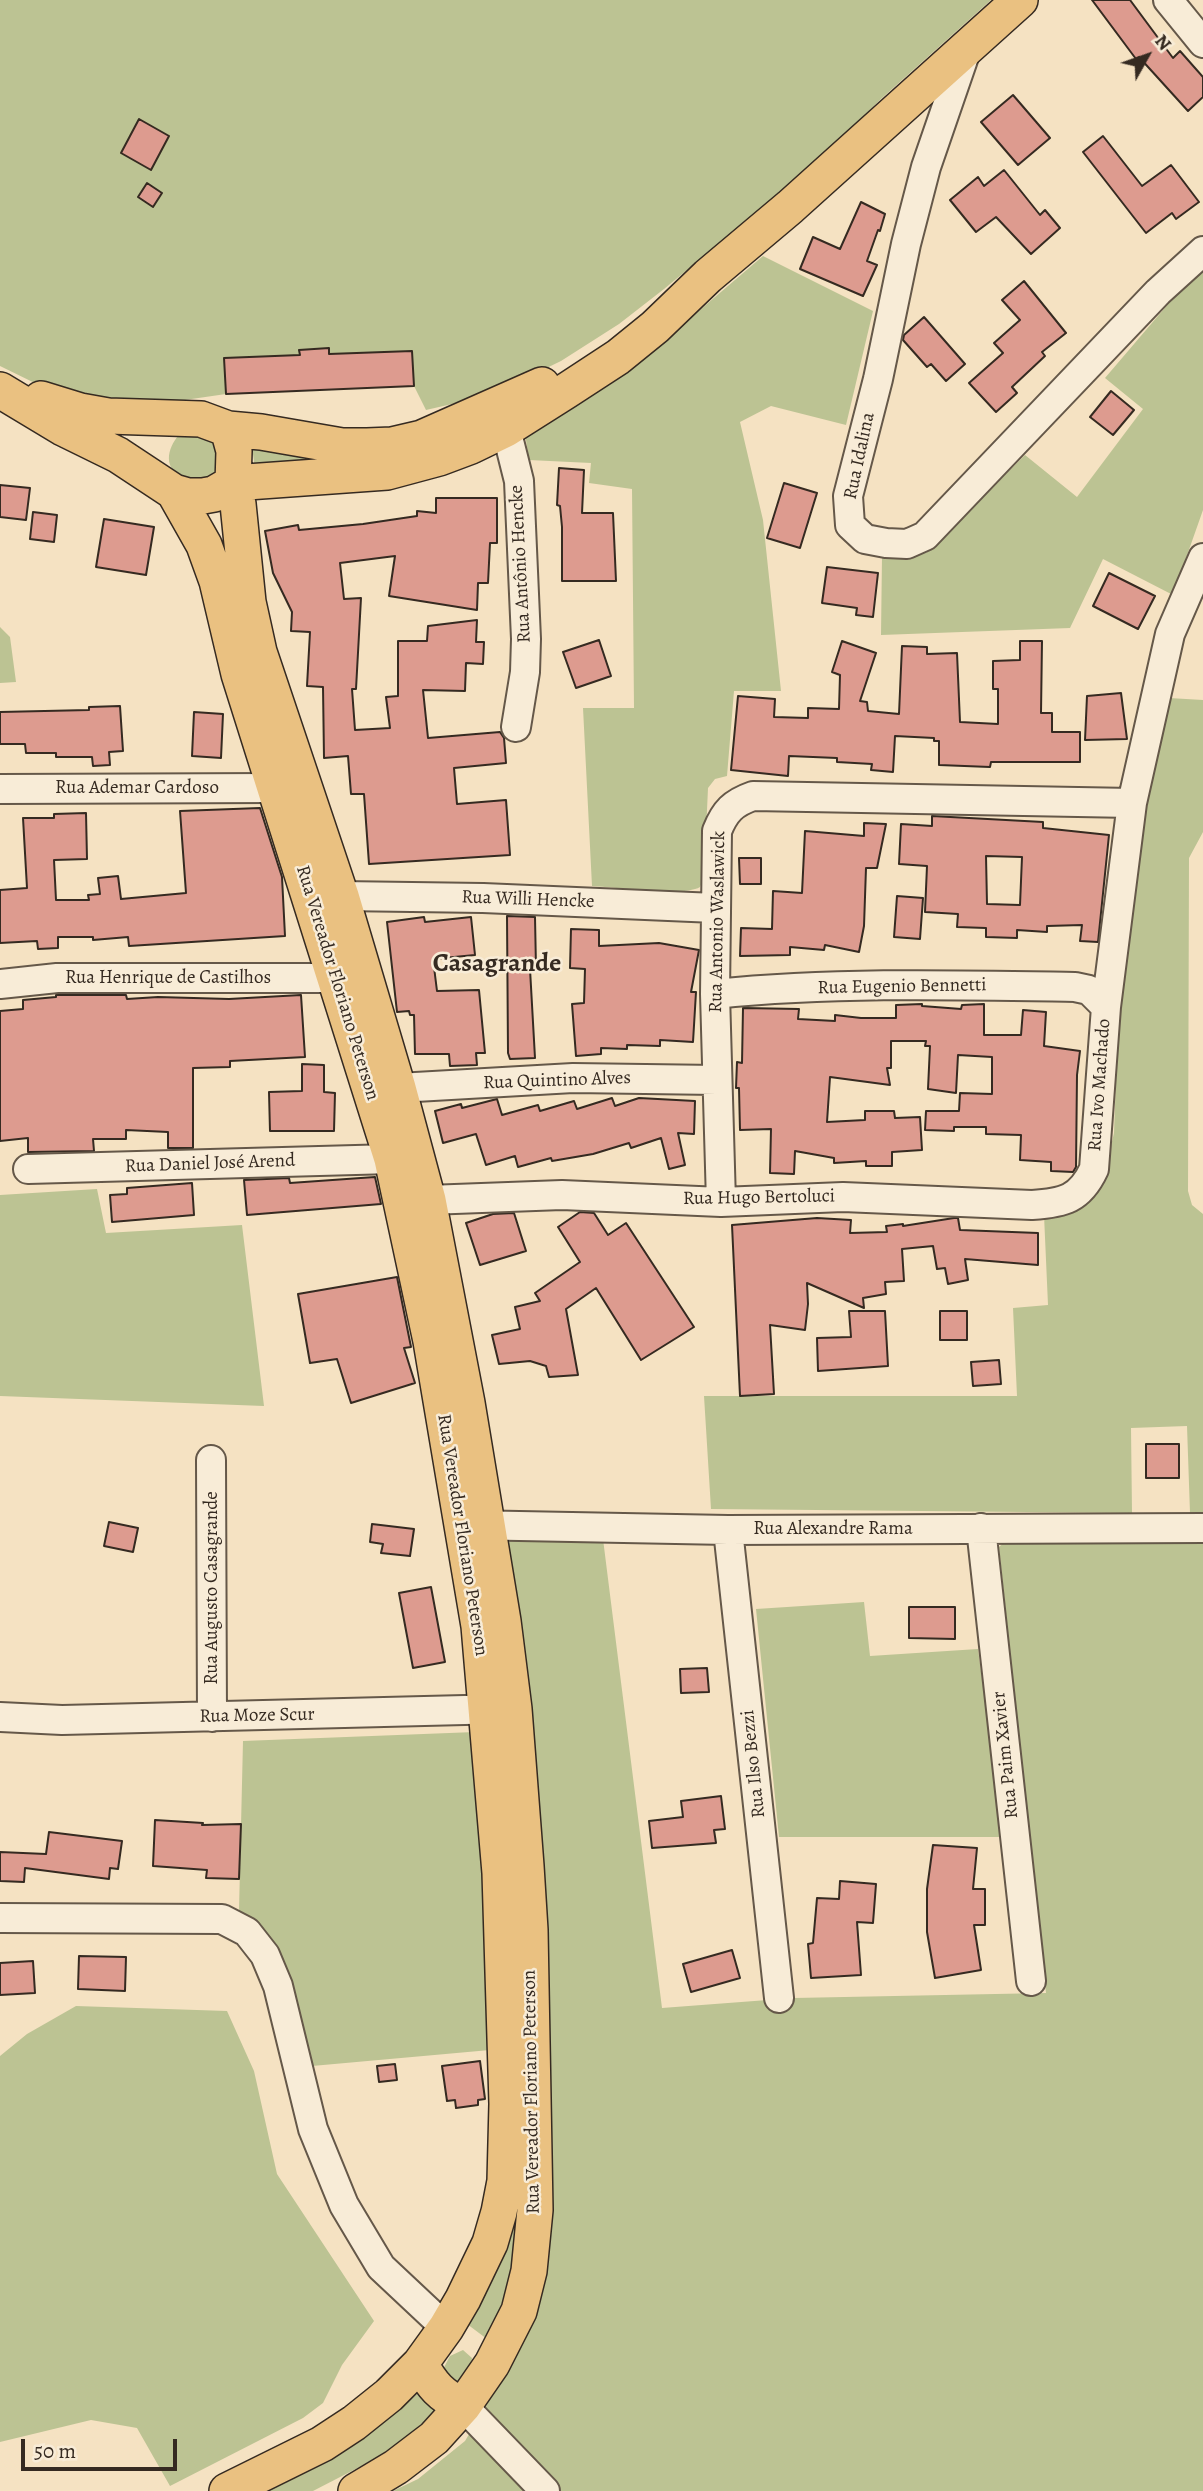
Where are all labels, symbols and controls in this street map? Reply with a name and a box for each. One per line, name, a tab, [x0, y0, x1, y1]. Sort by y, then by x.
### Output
north arrow	[1112, 21, 1182, 91]
text: N	[1149, 29, 1177, 56]
street label: Rua Idalina	[840, 410, 880, 502]
street label: Rua Antônio Hencke	[505, 484, 537, 644]
street label: Rua Ademar Cardoso	[55, 777, 219, 799]
street label: Rua Antonio Waslawick	[705, 831, 731, 1013]
street label: Rua Vereador Floriano Peterson	[290, 863, 384, 1103]
street label: Rua Willi Hencke	[461, 886, 595, 914]
district label: Casagrande	[433, 949, 561, 981]
street label: Rua Henrique de Castilhos	[65, 967, 271, 989]
street label: Rua Eugenio Bennetti	[817, 974, 987, 1000]
street label: Rua Ivo Machado	[1084, 1018, 1116, 1152]
street label: Rua Quintino Alves	[483, 1067, 631, 1095]
street label: Rua Daniel José Arend	[124, 1150, 296, 1178]
street label: Rua Hugo Bertoluci	[683, 1185, 835, 1211]
street label: Rua Vereador Floriano Peterson	[432, 1413, 492, 1657]
street label: Rua Augusto Casagrande	[201, 1491, 223, 1685]
street label: Rua Alexandre Rama	[753, 1518, 913, 1540]
street label: Rua Paim Xavier	[988, 1690, 1024, 1820]
street label: Rua Moze Scur	[199, 1704, 315, 1728]
street label: Rua Ilso Bezzi	[737, 1709, 771, 1819]
street label: Rua Vereador Floriano Peterson	[518, 1970, 546, 2214]
scale bar	[24, 2424, 180, 2468]
text: 50 m	[34, 2437, 76, 2465]

